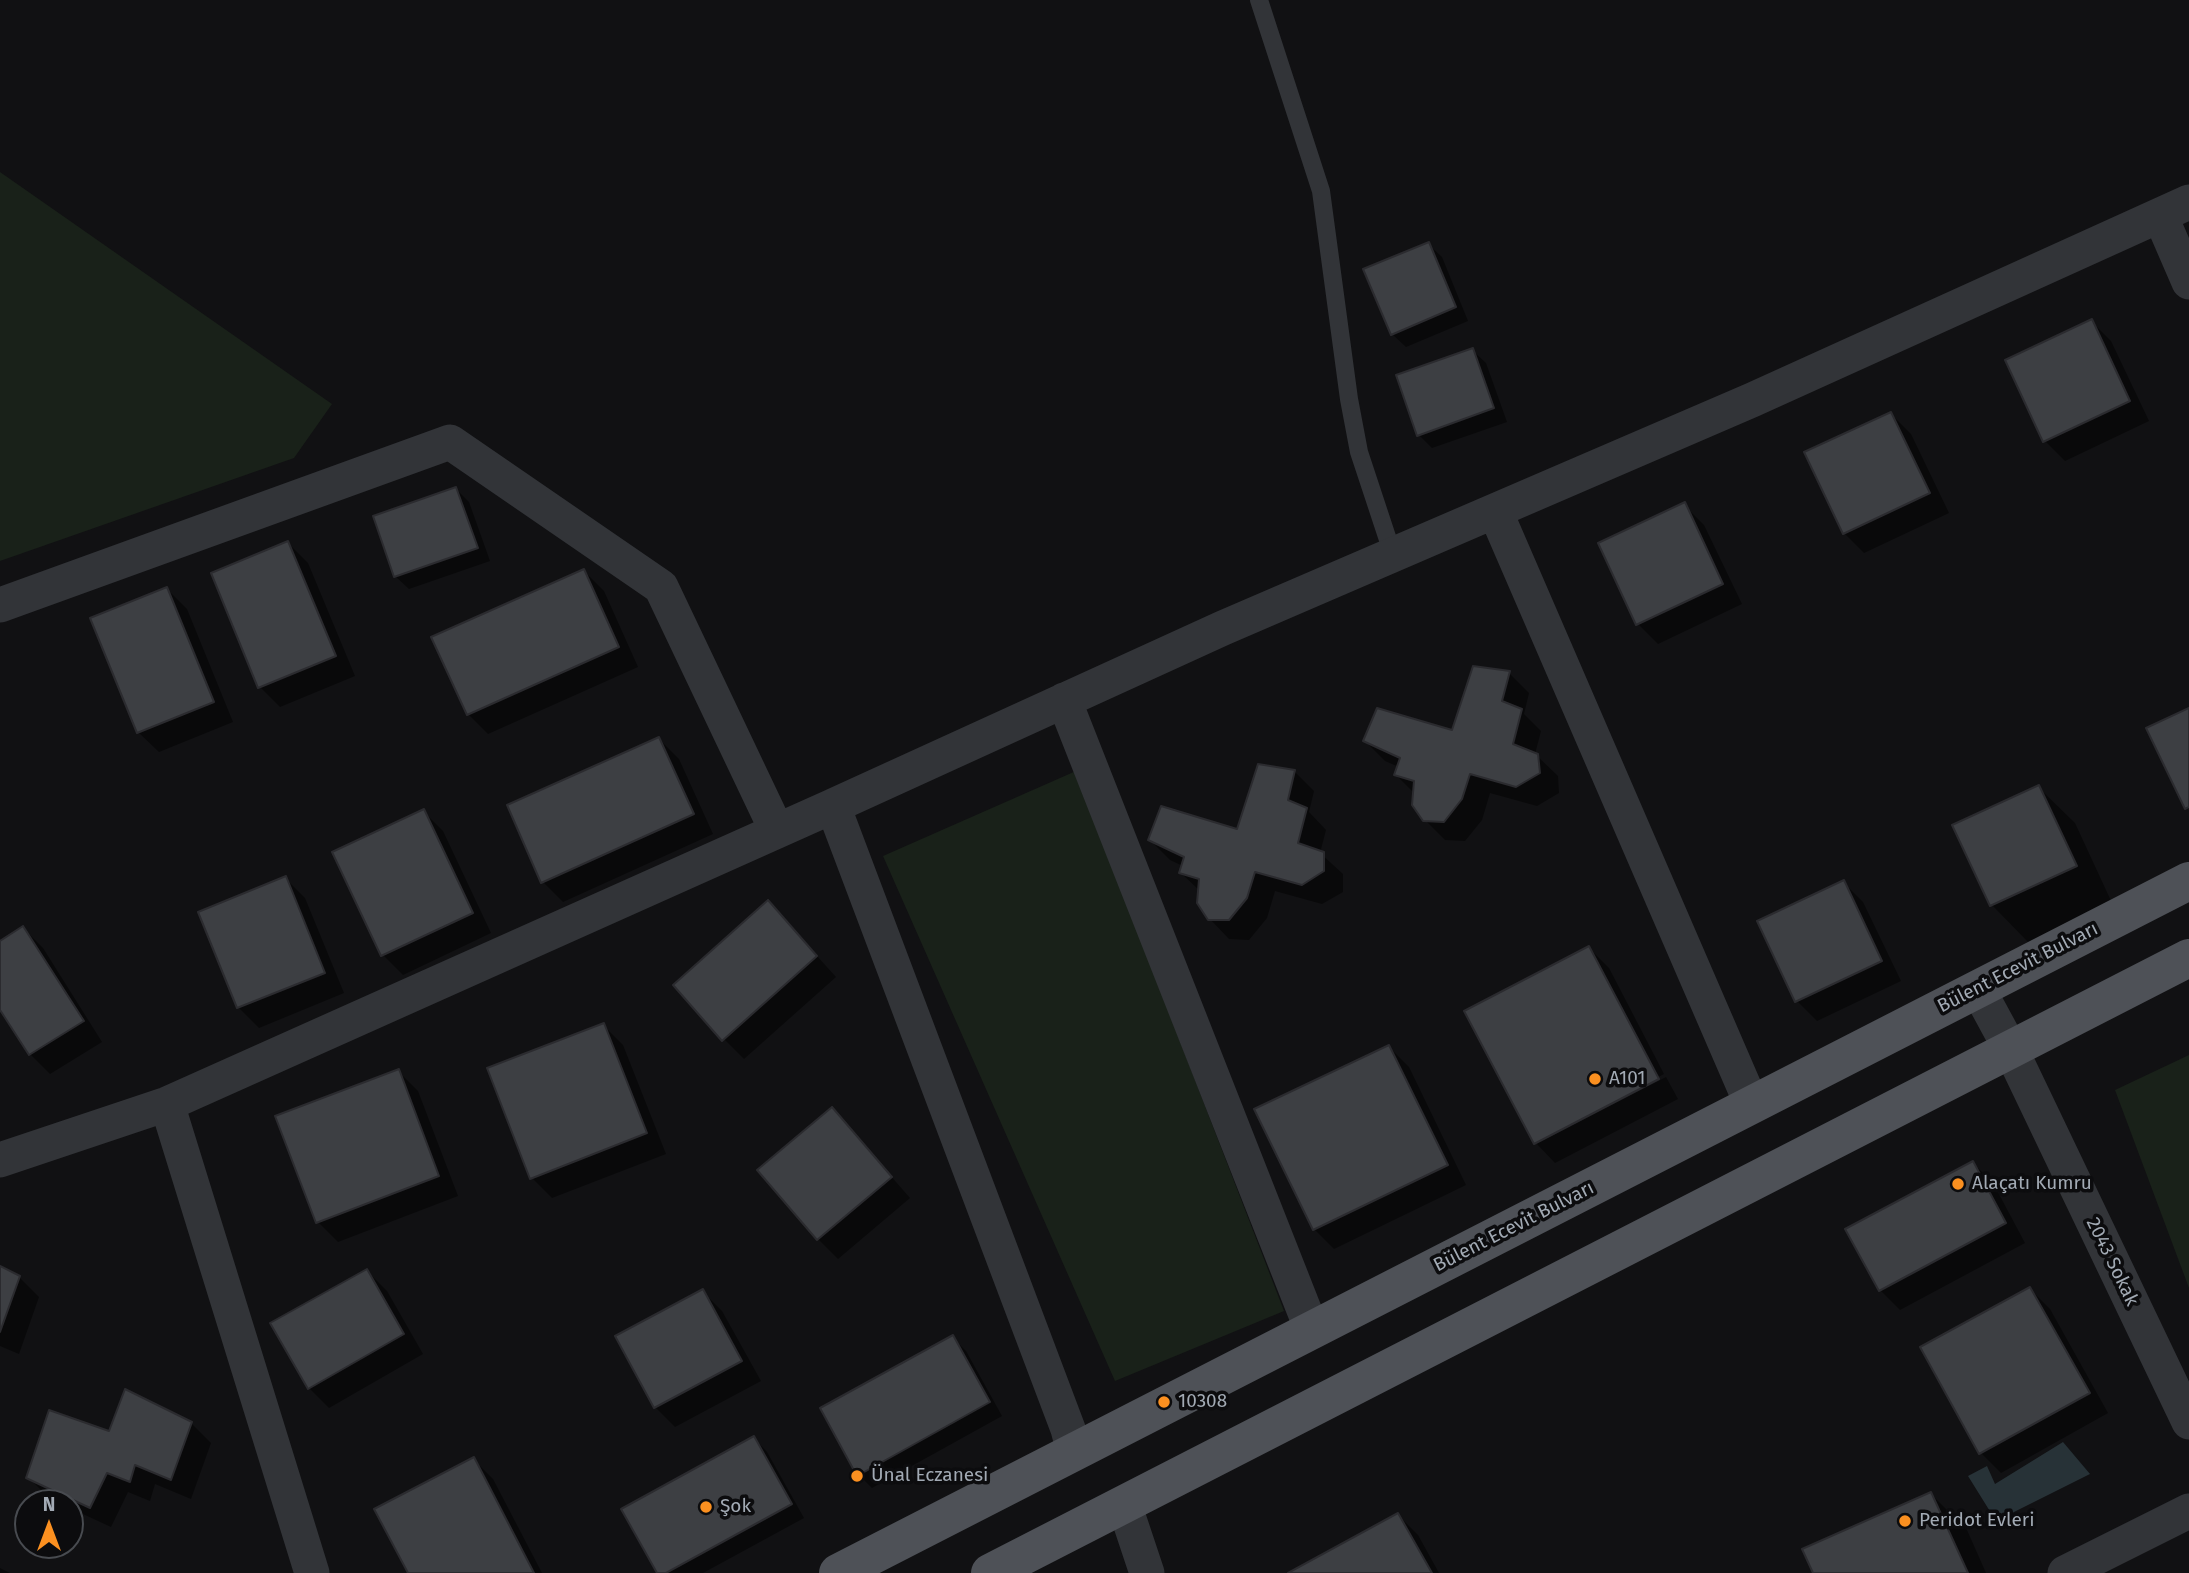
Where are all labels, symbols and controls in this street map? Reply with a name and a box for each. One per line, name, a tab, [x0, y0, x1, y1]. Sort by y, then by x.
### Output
street label: Bülent Ecevit Bulvarı	[1934, 918, 2102, 1018]
place label: A101	[1609, 1068, 1646, 1090]
marker: A101	[1587, 1071, 1603, 1087]
place label: Alaçatı Kumru	[1972, 1173, 2092, 1195]
marker: Alaçatı Kumru	[1950, 1176, 1966, 1192]
street label: Bülent Ecevit Bulvarı	[1430, 1177, 1598, 1277]
street label: 2043 Sokak	[2081, 1214, 2143, 1310]
place label: 10308	[1178, 1391, 1227, 1413]
marker: 10308	[1156, 1394, 1172, 1410]
place label: Ünal Eczanesi	[871, 1465, 988, 1487]
marker: Ünal Eczanesi	[849, 1468, 865, 1484]
north arrow	[14, 1489, 84, 1559]
text: N	[43, 1493, 55, 1516]
place label: Şok	[720, 1496, 751, 1518]
marker: Şok	[698, 1499, 714, 1515]
place label: Peridot Evleri	[1919, 1510, 2035, 1532]
marker: Peridot Evleri	[1897, 1513, 1913, 1529]

